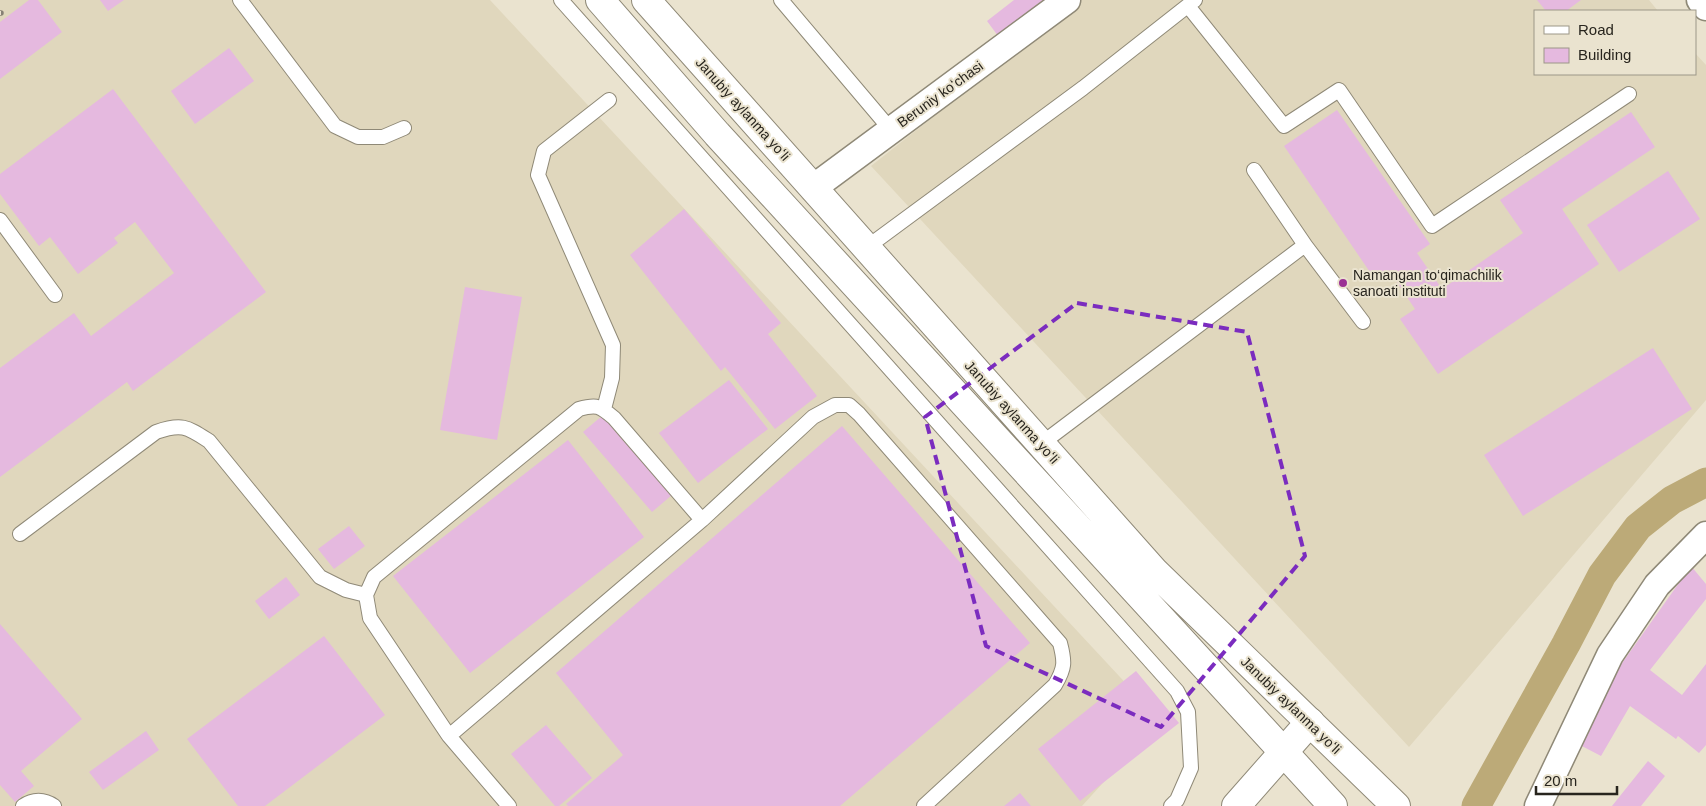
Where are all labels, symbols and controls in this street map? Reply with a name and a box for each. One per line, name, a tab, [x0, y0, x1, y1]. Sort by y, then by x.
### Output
legend	[1534, 10, 1696, 75]
text: Road	[1578, 21, 1614, 38]
text: Building	[1578, 46, 1631, 63]
street label: Janubiy aylanma yoʻli	[693, 54, 793, 164]
street label: Beruniy koʻchasi	[894, 58, 986, 130]
place label: Namangan to‘qimachilik sanoati instituti	[1353, 267, 1503, 299]
marker: Namangan to‘qimachilik sanoati instituti	[1337, 277, 1349, 289]
street label: Janubiy aylanma yoʻli	[962, 357, 1062, 467]
street label: Janubiy aylanma yoʻli	[1238, 653, 1344, 757]
scale bar	[1536, 764, 1617, 796]
text: 20 m	[1544, 772, 1577, 789]

